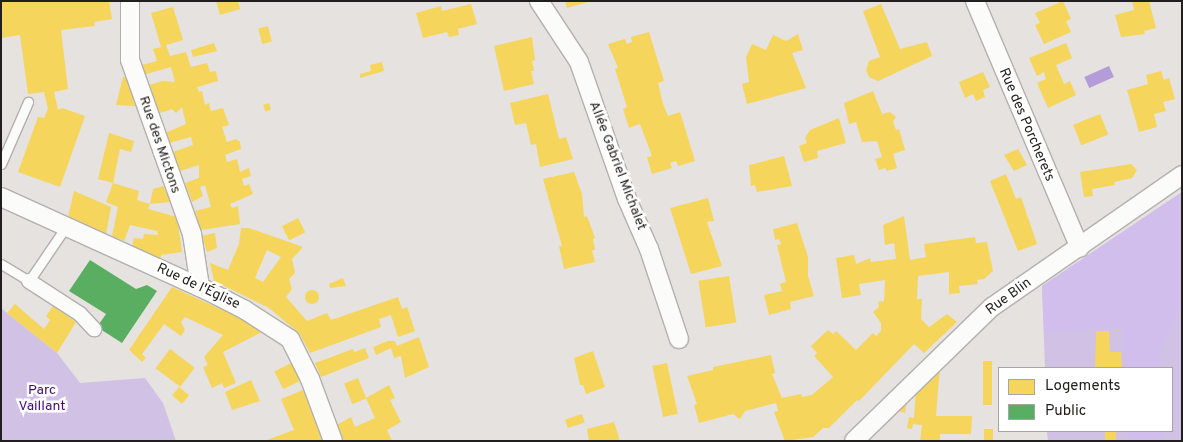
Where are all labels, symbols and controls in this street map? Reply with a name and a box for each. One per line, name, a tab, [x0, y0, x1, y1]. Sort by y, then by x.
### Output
street label: Rue des Porcherets	[995, 66, 1057, 184]
street label: Rue des Mictons	[134, 94, 184, 196]
street label: Allée Gabriel Michalet	[585, 99, 649, 233]
street label: Rue de l'Église	[154, 260, 242, 314]
street label: Rue Blin	[983, 275, 1035, 319]
legend	[998, 367, 1173, 432]
text: Logements	[1045, 377, 1121, 396]
park label: Parc Vaillant	[19, 383, 65, 416]
text: Public	[1045, 402, 1086, 421]

